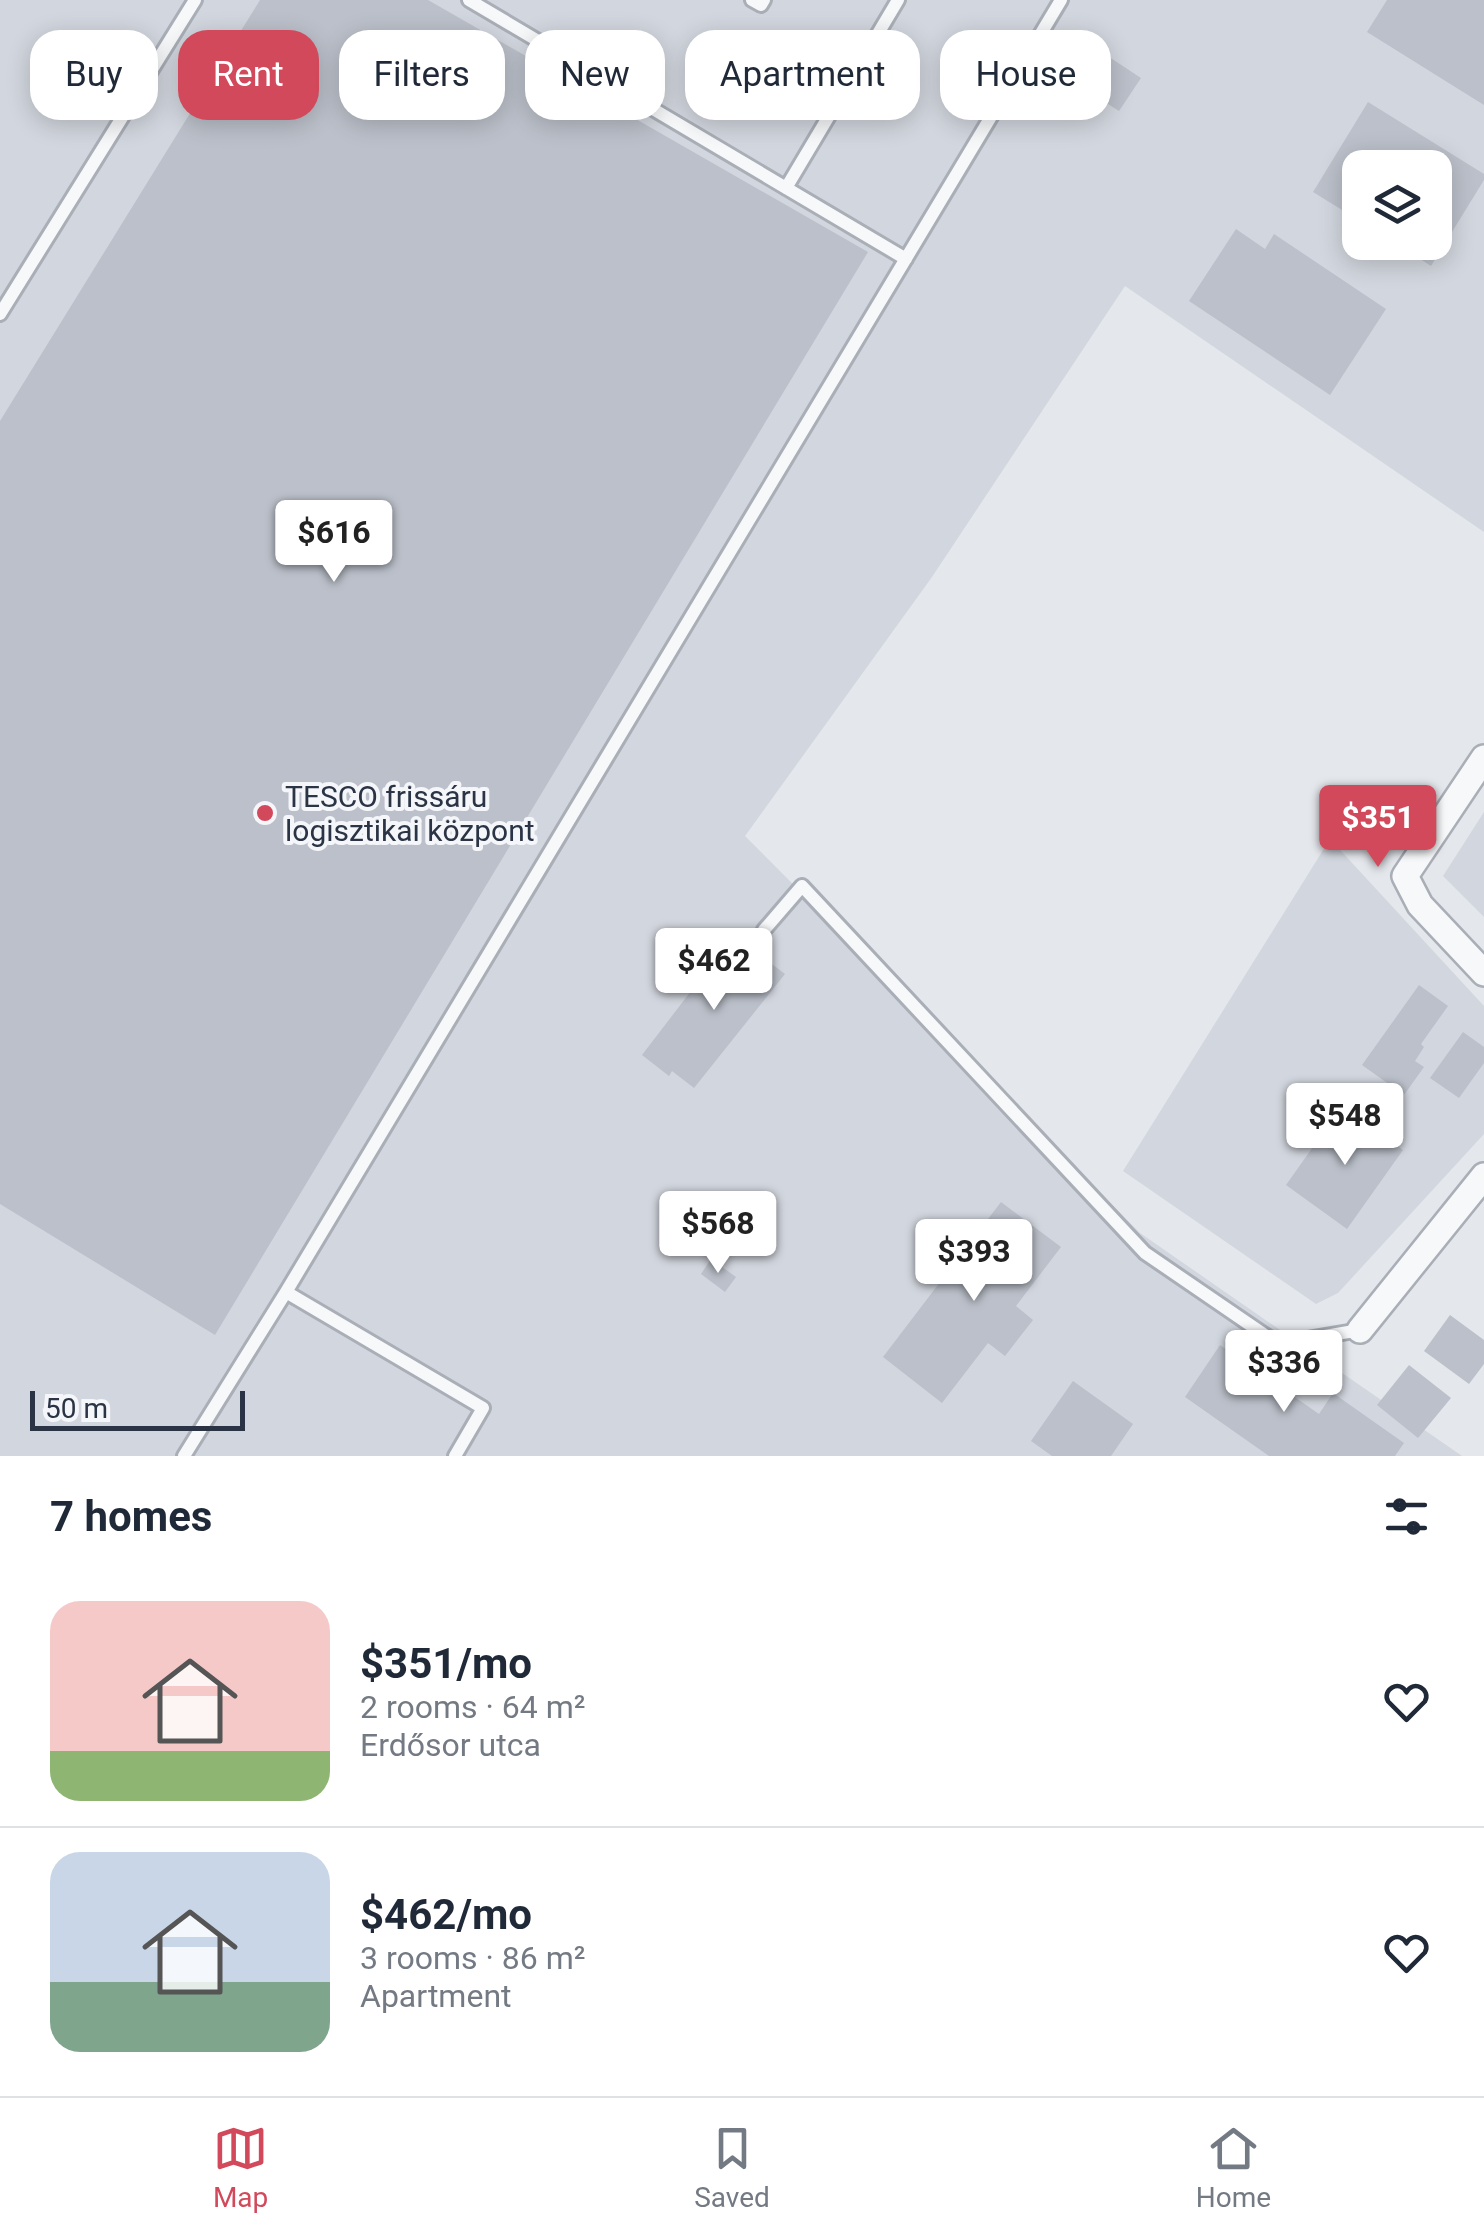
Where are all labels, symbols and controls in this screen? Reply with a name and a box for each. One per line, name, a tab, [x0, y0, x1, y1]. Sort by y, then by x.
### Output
chip: Buy	[30, 30, 158, 120]
chip: Rent	[178, 30, 319, 120]
chip: Filters	[339, 30, 505, 120]
chip: New	[525, 30, 665, 120]
chip: Apartment	[685, 30, 920, 120]
chip: House	[940, 30, 1111, 120]
map controls	[1342, 150, 1452, 260]
button: layers	[1342, 150, 1452, 260]
pin: $616	[275, 500, 393, 585]
text: $616	[297, 513, 371, 551]
place label: TESCO frissáru logisztikai központ	[285, 779, 535, 848]
pin: $351	[1319, 785, 1437, 870]
text: $351	[1341, 798, 1415, 836]
marker: TESCO frissáru logisztikai központ	[254, 802, 276, 824]
pin: $462	[655, 928, 773, 1013]
text: $462	[677, 941, 751, 979]
pin: $548	[1286, 1083, 1404, 1168]
text: $548	[1308, 1096, 1382, 1134]
pin: $568	[659, 1191, 777, 1276]
text: $568	[681, 1204, 755, 1242]
pin: $393	[915, 1219, 1033, 1304]
text: $393	[937, 1232, 1011, 1270]
pin: $336	[1225, 1330, 1343, 1415]
text: $336	[1247, 1343, 1321, 1381]
scale bar	[30, 1386, 245, 1430]
text: 50 m	[45, 1392, 108, 1425]
icon: filters	[1379, 1489, 1434, 1544]
text: 7 homes	[50, 1492, 212, 1541]
text: $351/mo	[360, 1639, 532, 1688]
icon: home	[130, 1641, 250, 1761]
icon: heart	[1379, 1674, 1434, 1729]
text: 2 rooms · 64 m²	[360, 1688, 585, 1726]
text: Erdősor utca	[360, 1726, 541, 1764]
text: $462/mo	[360, 1890, 532, 1939]
icon: home	[130, 1892, 250, 2012]
icon: heart	[1379, 1925, 1434, 1980]
text: 3 rooms · 86 m²	[360, 1939, 585, 1977]
text: Apartment	[360, 1977, 512, 2015]
tab: Map	[213, 2121, 268, 2214]
tab: Saved	[694, 2121, 770, 2214]
tab: Home	[1196, 2121, 1271, 2214]

